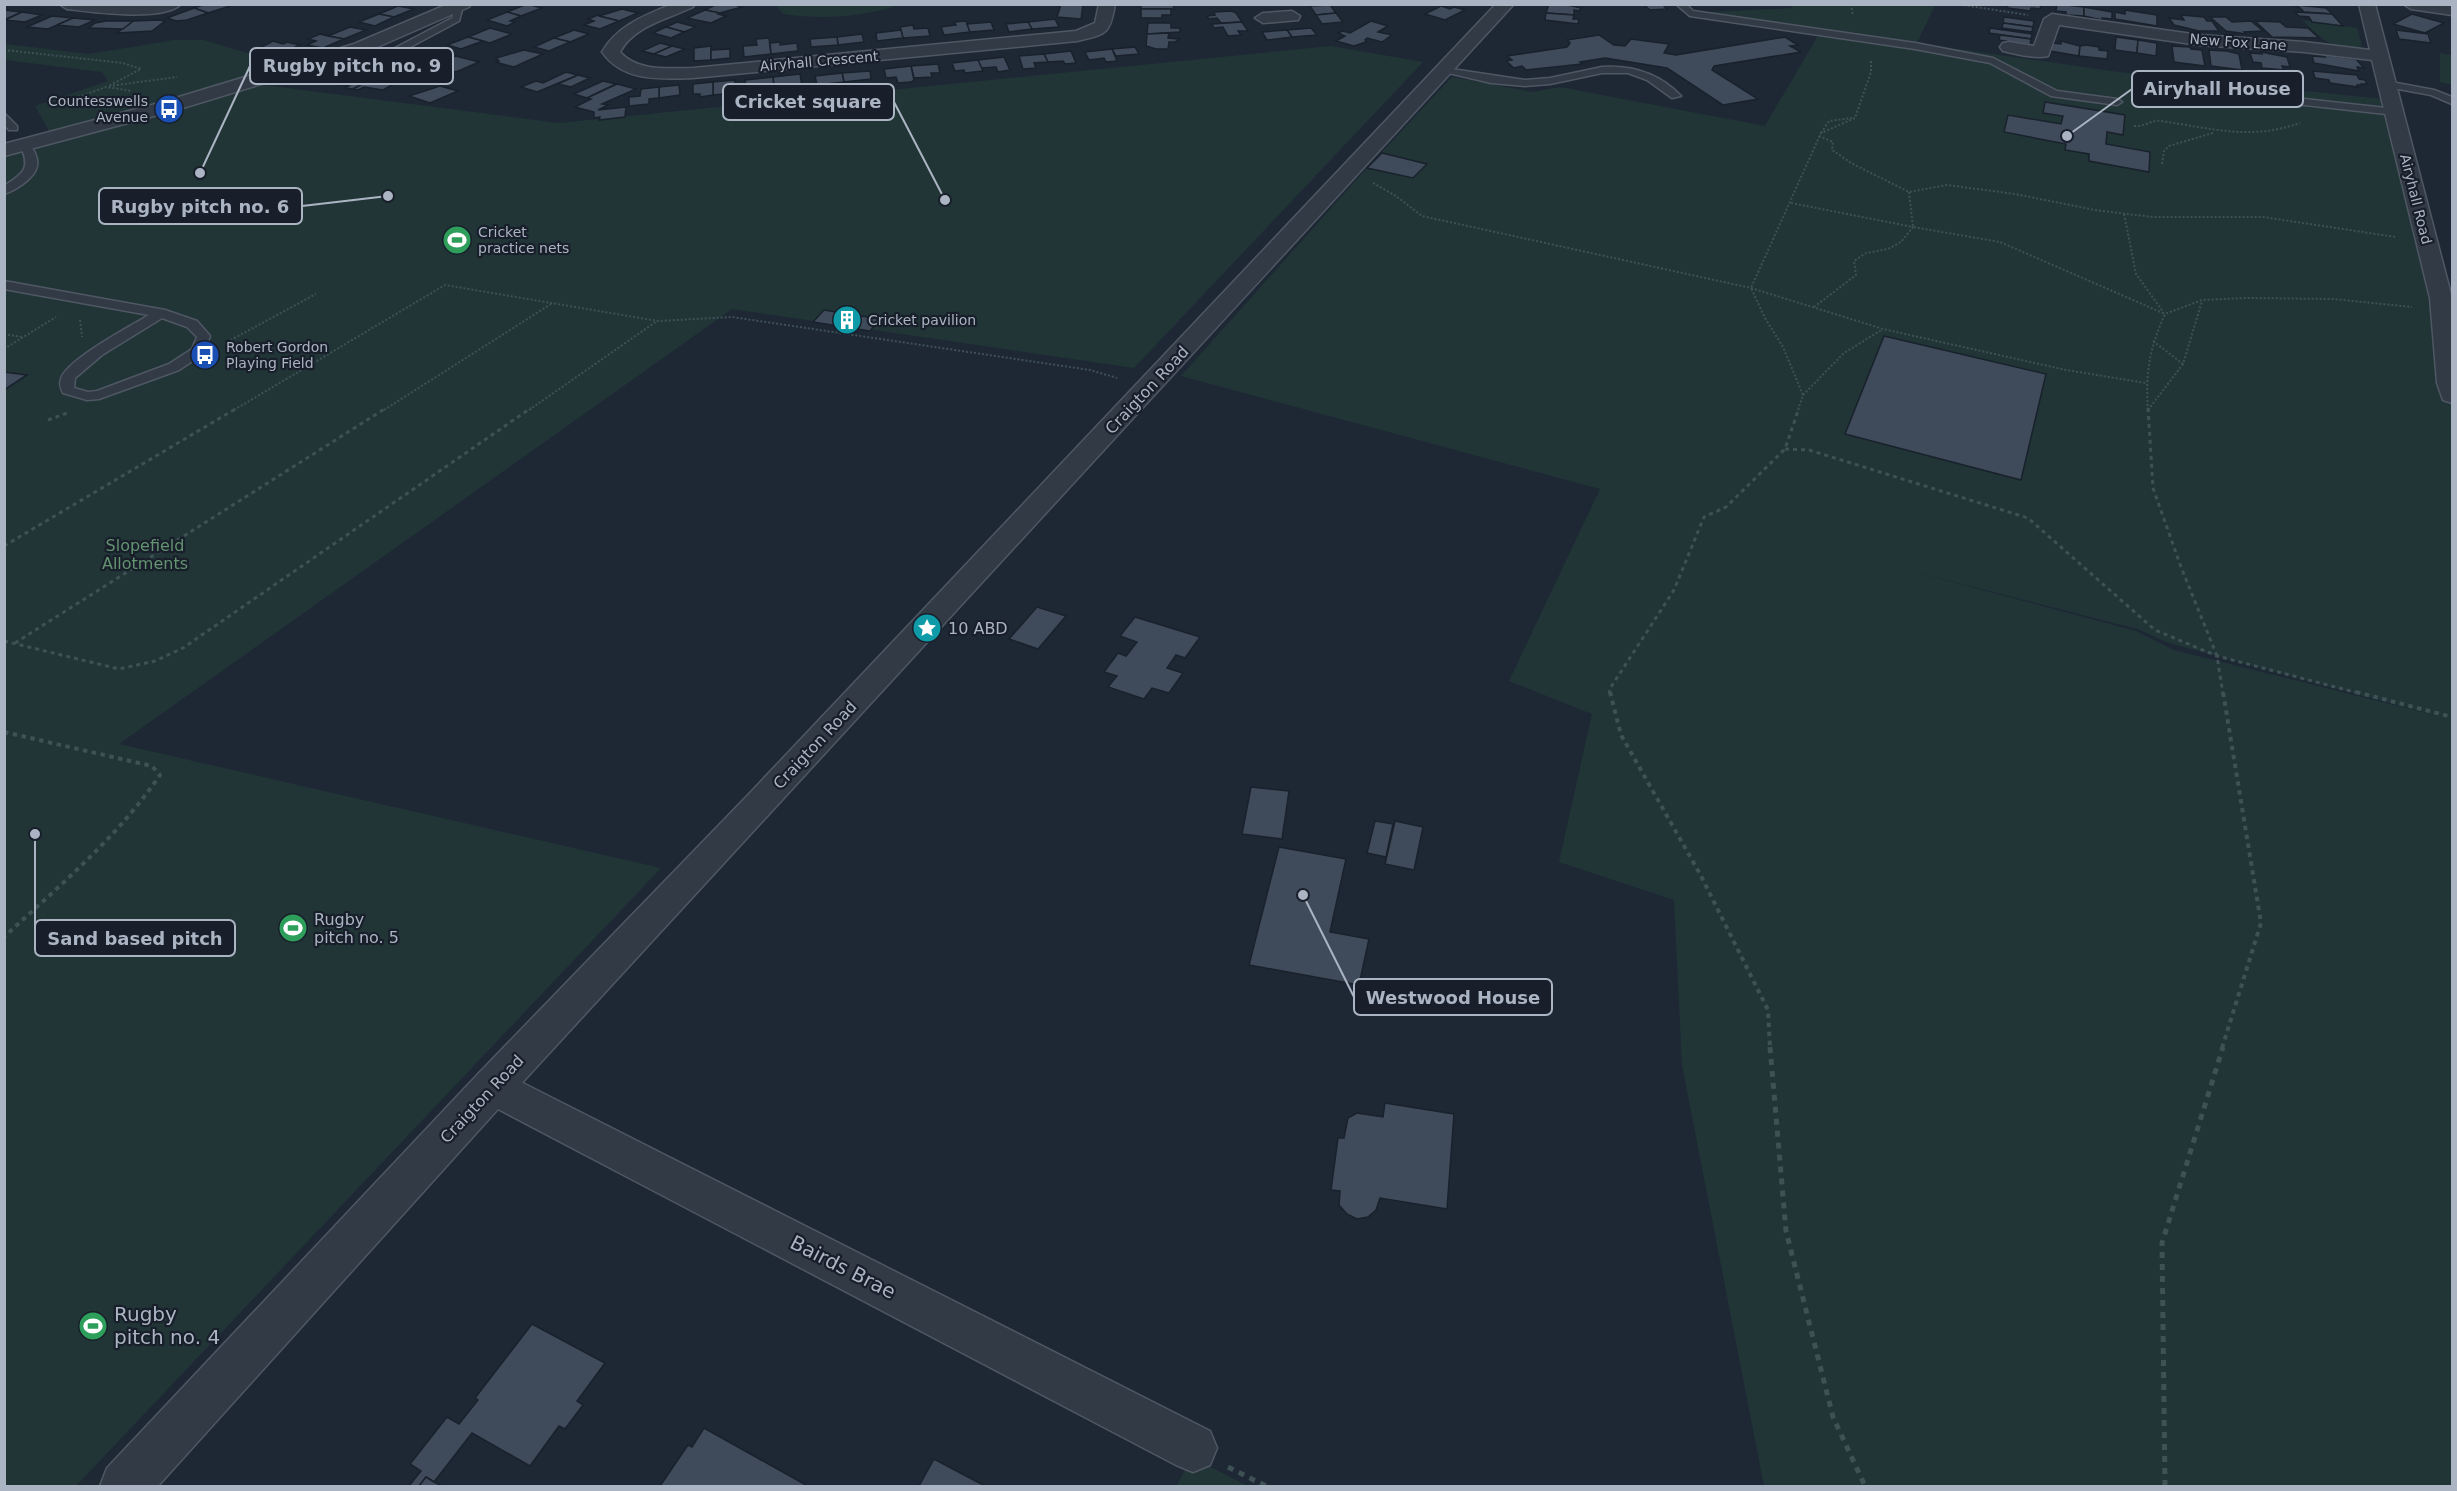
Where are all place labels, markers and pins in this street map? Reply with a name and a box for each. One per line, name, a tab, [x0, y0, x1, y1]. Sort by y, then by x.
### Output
callout: Rugby pitch no. 9	[250, 48, 453, 84]
callout: Airyhall House	[2132, 71, 2303, 107]
callout: Cricket square	[723, 84, 894, 120]
place label: Countesswells Avenue	[48, 93, 148, 125]
bus stop icon: Countesswells Avenue	[153, 93, 185, 125]
callout: Rugby pitch no. 6	[99, 188, 302, 224]
sports icon: Cricket practice nets	[441, 224, 473, 256]
place label: Cricket practice nets	[478, 224, 569, 256]
building icon: Cricket pavilion	[831, 304, 863, 336]
place label: Cricket pavilion	[868, 312, 976, 328]
bus stop icon: Robert Gordon Playing Field	[189, 339, 221, 371]
place label: Robert Gordon Playing Field	[226, 339, 328, 371]
place icon: 10 ABD	[911, 612, 943, 644]
place label: 10 ABD	[948, 619, 1008, 638]
place label: Rugby pitch no. 5	[314, 910, 399, 947]
sports icon: Rugby pitch no. 5	[277, 912, 309, 944]
callout: Sand based pitch	[35, 920, 235, 956]
callout: Westwood House	[1354, 979, 1552, 1015]
place label: Rugby pitch no. 4	[114, 1302, 220, 1349]
sports icon: Rugby pitch no. 4	[77, 1310, 109, 1342]

